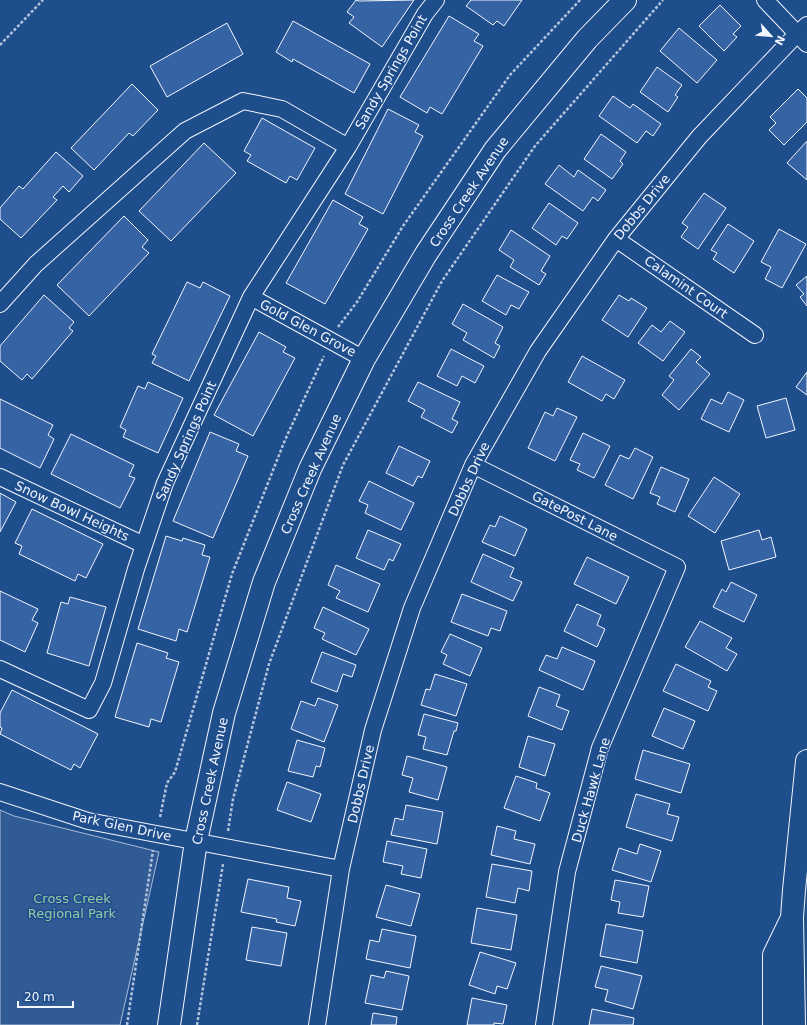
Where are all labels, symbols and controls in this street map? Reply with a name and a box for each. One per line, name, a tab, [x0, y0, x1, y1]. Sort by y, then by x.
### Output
street label: Sandy Springs Point	[352, 12, 430, 132]
north arrow	[751, 16, 791, 56]
text: N	[772, 33, 787, 47]
street label: Cross Creek Avenue	[426, 134, 512, 250]
street label: Dobbs Drive	[611, 171, 673, 243]
street label: Calamint Court	[642, 253, 730, 321]
street label: Gold Glen Grove	[257, 296, 359, 360]
street label: Sandy Springs Point	[153, 379, 219, 503]
street label: Cross Creek Avenue	[278, 412, 344, 536]
street label: Dobbs Drive	[445, 440, 493, 518]
street label: Snow Bowl Heights	[13, 478, 132, 544]
street label: GatePost Lane	[530, 488, 620, 544]
street label: Cross Creek Avenue	[189, 716, 231, 846]
street label: Duck Hawk Lane	[569, 736, 613, 844]
street label: Dobbs Drive	[345, 743, 377, 825]
street label: Park Glen Drive	[71, 808, 173, 844]
park label: Cross Creek Regional Park	[28, 891, 117, 921]
scale bar	[18, 983, 73, 1009]
text: 20 m	[24, 990, 55, 1004]

